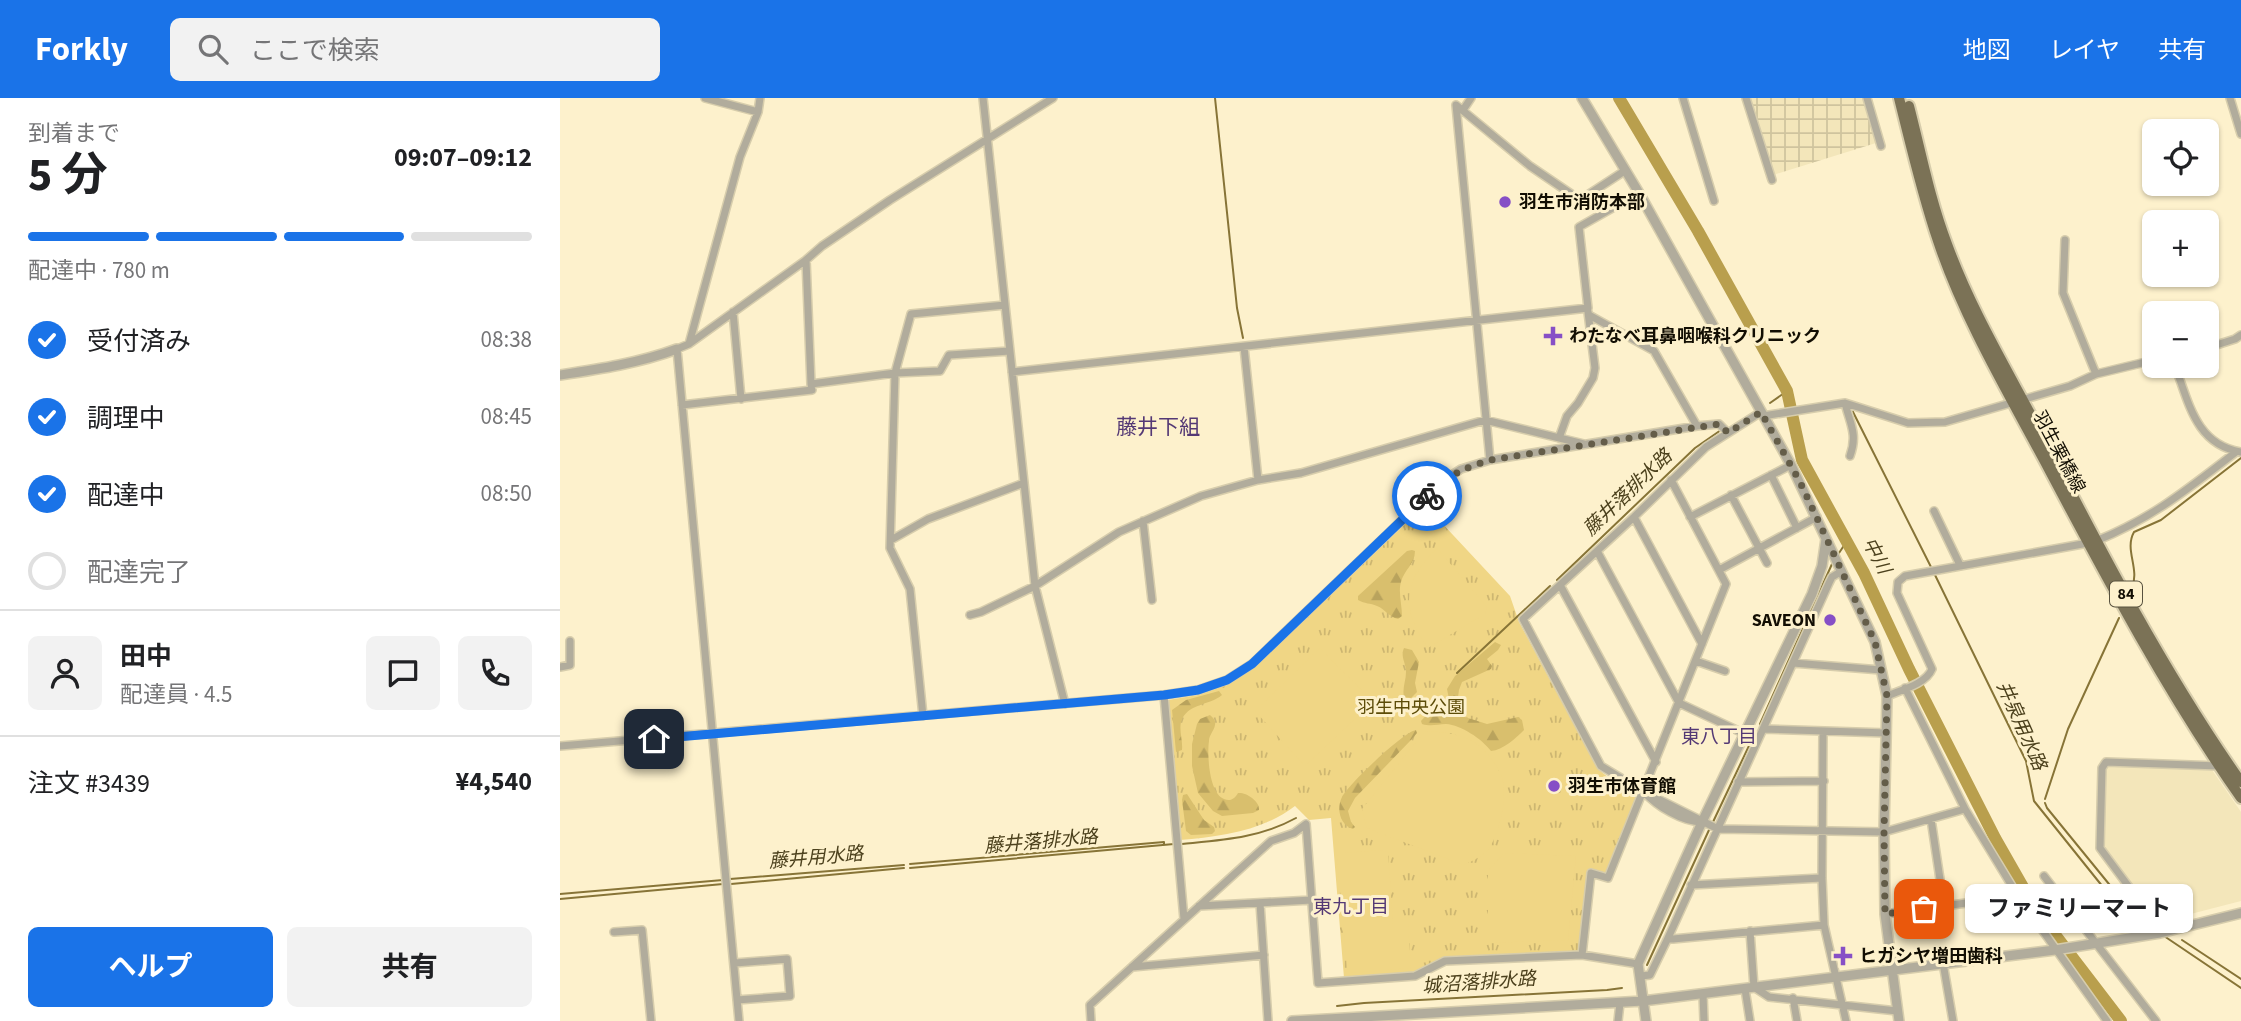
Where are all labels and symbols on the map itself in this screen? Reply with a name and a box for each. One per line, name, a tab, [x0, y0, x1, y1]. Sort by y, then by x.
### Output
place label: 羽生市消防本部	[1519, 190, 1645, 215]
marker: 羽生市消防本部	[1497, 194, 1513, 210]
place label: わたなべ耳鼻咽喉科クリニック	[1569, 324, 1821, 349]
marker: わたなべ耳鼻咽喉科クリニック	[1543, 326, 1563, 346]
street label: 羽生栗橋線	[2027, 406, 2091, 498]
district label: 藤井下組	[1116, 412, 1200, 442]
water label: 藤井落排水路	[1578, 442, 1680, 542]
courier	[1392, 461, 1462, 531]
water label: 中川	[1855, 533, 1898, 581]
road number: 84	[2110, 582, 2142, 607]
place label: SAVEON	[1752, 608, 1816, 633]
marker: SAVEON	[1822, 612, 1838, 628]
water label: 井泉用水路	[1989, 677, 2053, 777]
park label: 羽生中央公園	[1357, 695, 1465, 720]
pin	[624, 709, 684, 769]
district label: 東八丁目	[1681, 724, 1757, 751]
place label: 羽生市体育館	[1568, 774, 1676, 799]
marker: 羽生市体育館	[1546, 778, 1562, 794]
water label: 藤井落排水路	[983, 823, 1101, 860]
water label: 藤井用水路	[767, 840, 866, 876]
pin	[1894, 879, 1954, 939]
callout: ファミリーマート	[1966, 884, 2194, 934]
district label: 東九丁目	[1313, 894, 1389, 921]
place label: ヒガシヤ増田歯科	[1859, 944, 2003, 969]
marker: ヒガシヤ増田歯科	[1833, 946, 1853, 966]
water label: 城沼落排水路	[1421, 965, 1539, 1000]

